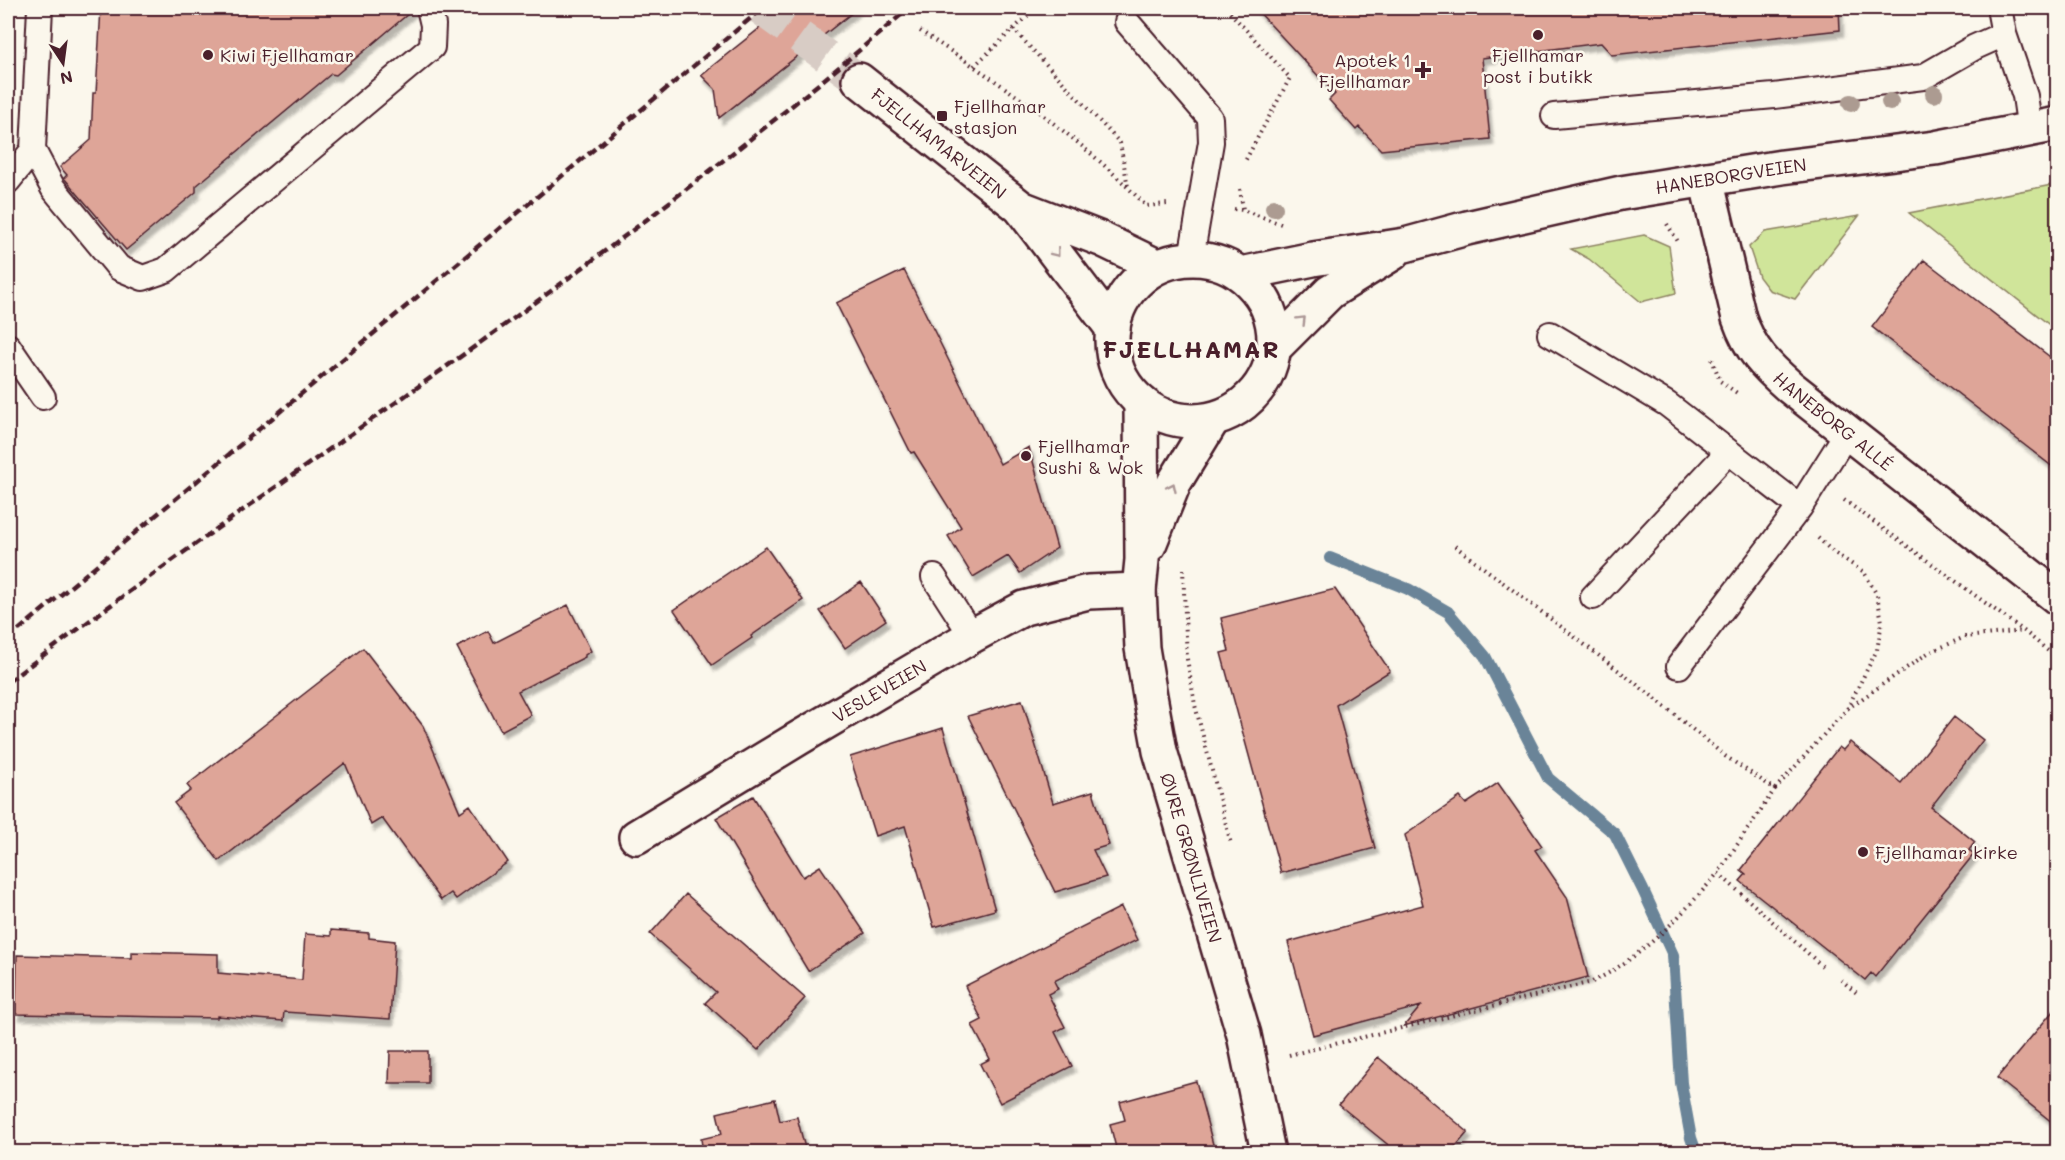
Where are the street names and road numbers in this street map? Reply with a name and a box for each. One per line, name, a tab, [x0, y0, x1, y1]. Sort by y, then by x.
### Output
street label: FJELLHAMARVEIEN	[866, 82, 1012, 204]
street label: HANEBORGVEIEN	[1653, 152, 1808, 199]
street label: HANEBORG ALLÉ	[1768, 366, 1898, 476]
street label: VESLEVEIEN	[828, 654, 931, 728]
street label: ØVRE GRØNLIVEIEN	[1155, 770, 1228, 945]

